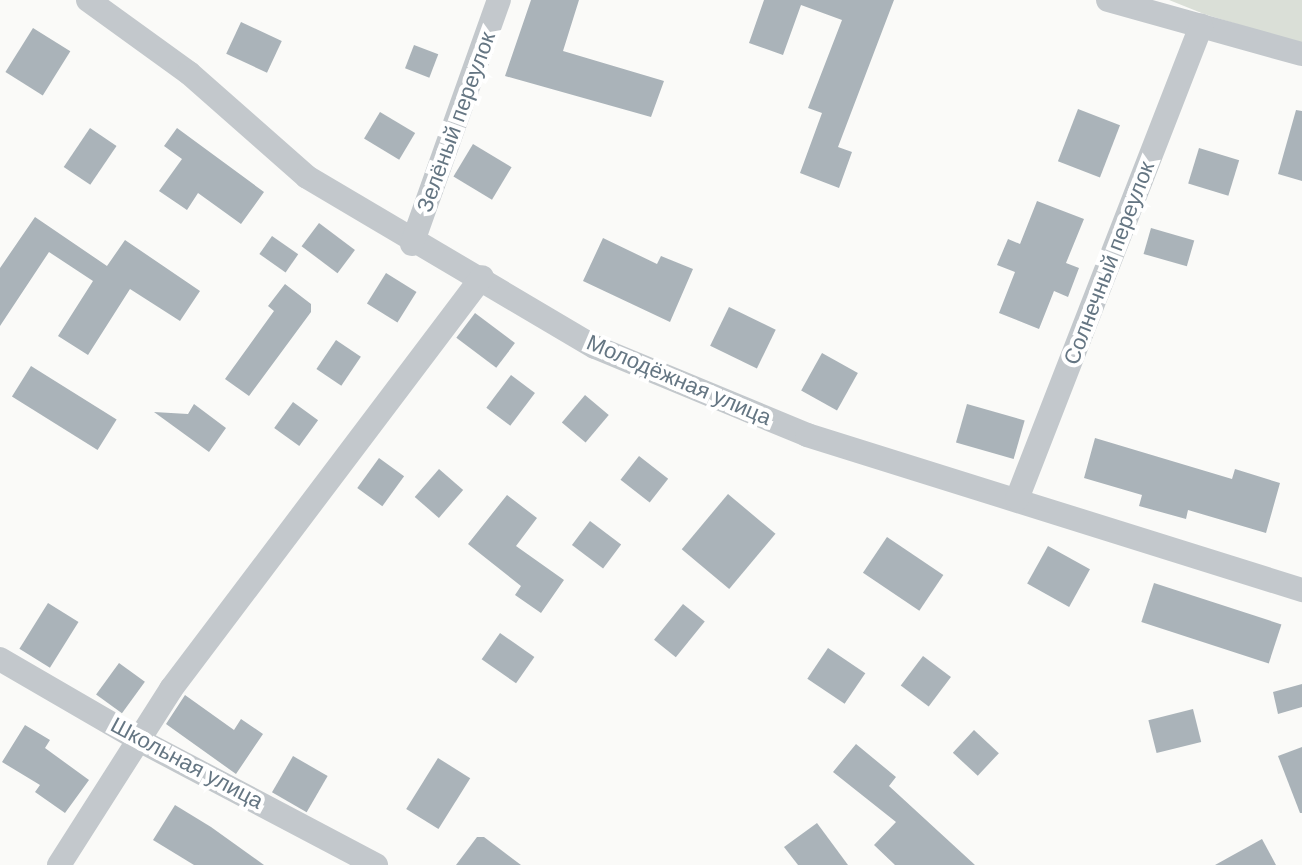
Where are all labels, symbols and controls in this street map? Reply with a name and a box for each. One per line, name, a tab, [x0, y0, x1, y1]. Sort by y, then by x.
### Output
street label: Зелёный переулок	[411, 28, 501, 216]
street label: Солнечный переулок	[1058, 158, 1160, 368]
street label: Молодёжная улица	[583, 329, 775, 431]
street label: Школьная улица	[106, 712, 268, 814]

